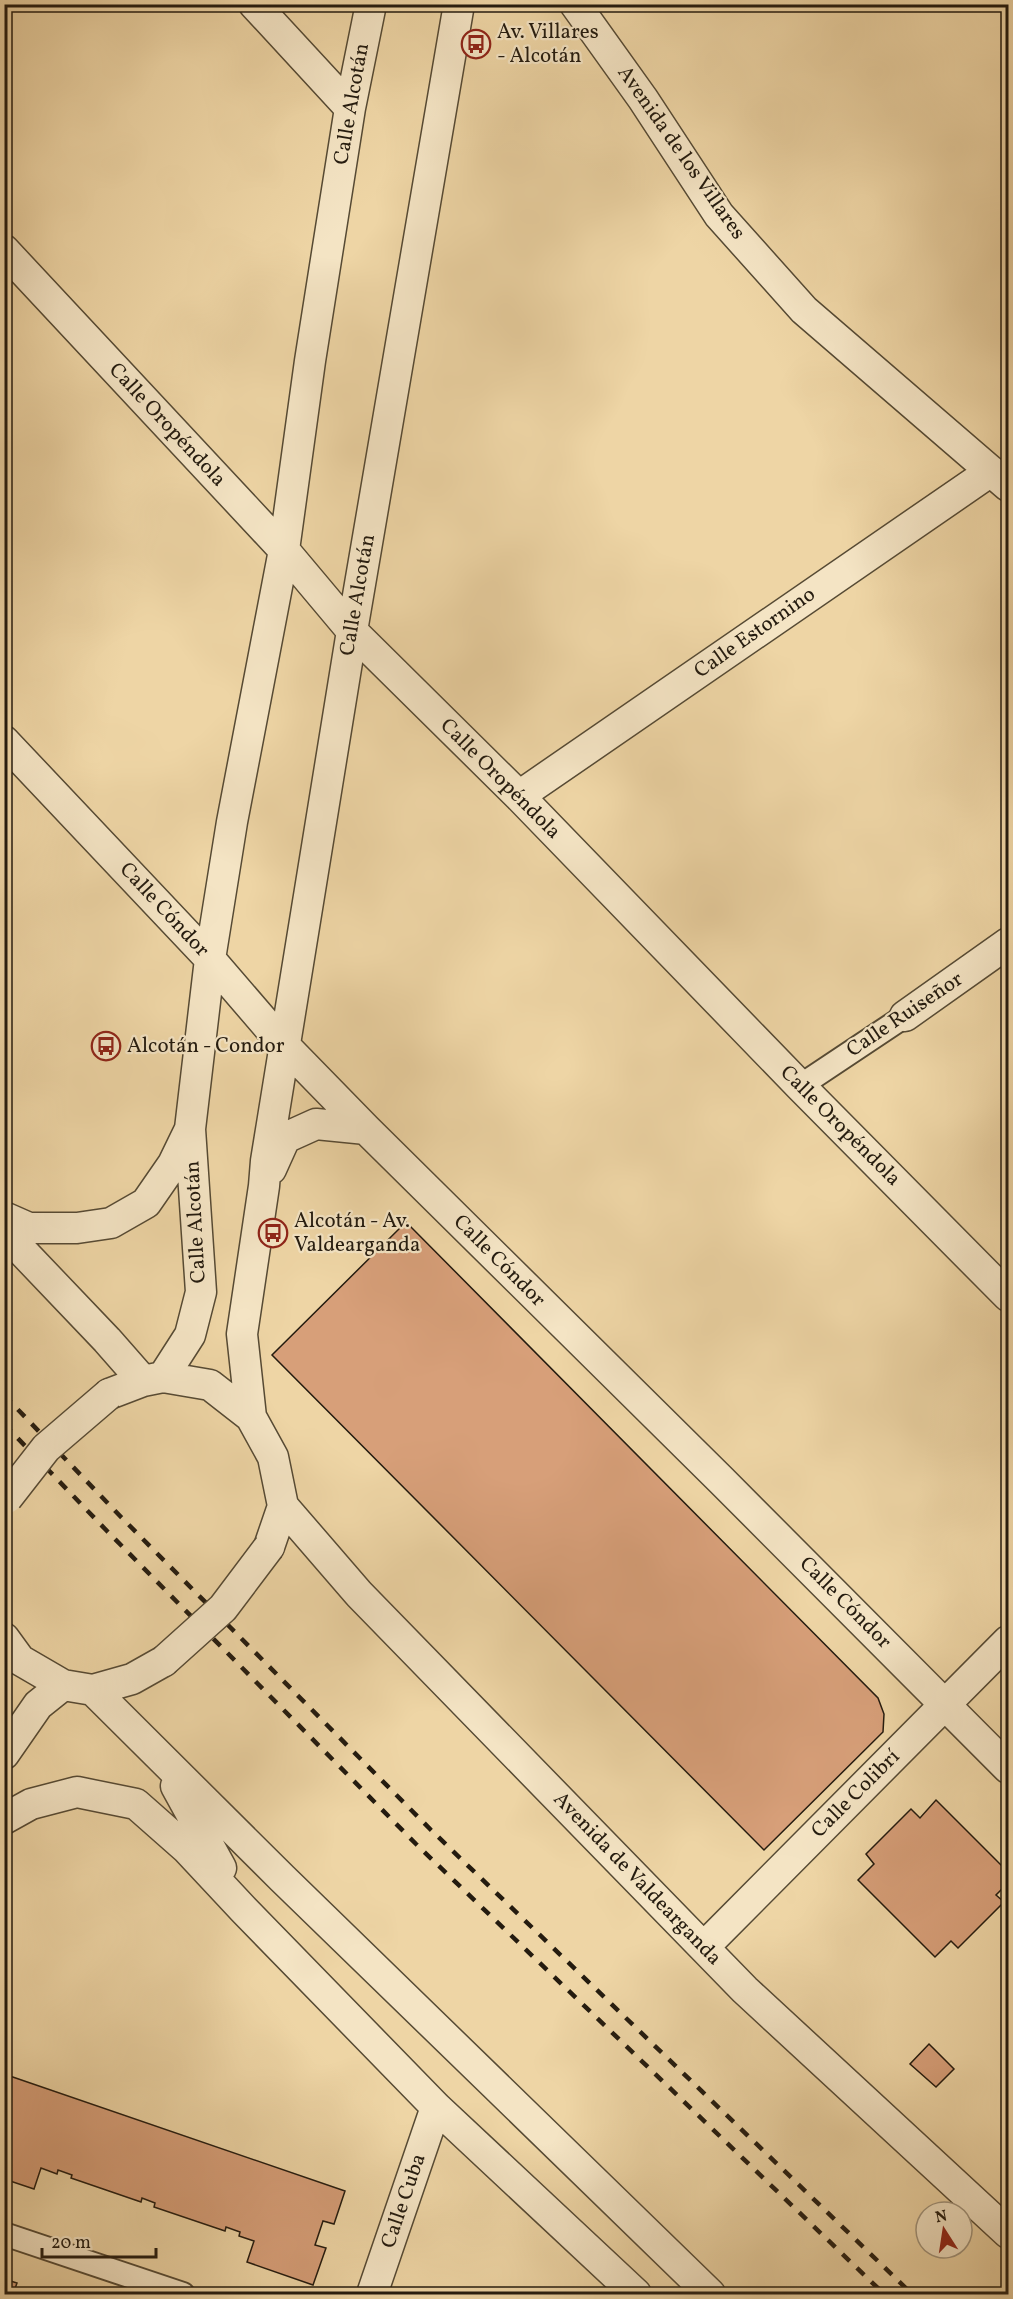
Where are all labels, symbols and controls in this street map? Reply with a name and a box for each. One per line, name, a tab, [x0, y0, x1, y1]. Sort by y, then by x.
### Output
place label: Av. Villares - Alcotán	[497, 18, 599, 71]
bus stop icon: Av. Villares - Alcotán	[460, 28, 492, 60]
street label: Calle Alcotán	[327, 41, 377, 167]
street label: Avenida de los Villares	[610, 60, 752, 246]
street label: Calle Oropéndola	[102, 356, 232, 494]
street label: Calle Alcotán	[333, 532, 383, 658]
street label: Calle Estornino	[688, 580, 822, 686]
street label: Calle Oropéndola	[433, 712, 567, 846]
street label: Calle Cóndor	[112, 856, 216, 964]
street label: Calle Ruiseñor	[841, 965, 969, 1065]
bus stop icon: Alcotán - Condor	[90, 1030, 122, 1062]
place label: Alcotán - Condor	[127, 1032, 285, 1061]
street label: Calle Oropéndola	[773, 1059, 907, 1193]
street label: Calle Alcotán	[178, 1160, 214, 1284]
place label: Alcotán - Av. Valdearganda	[294, 1207, 420, 1260]
street label: Calle Cóndor	[446, 1208, 552, 1314]
bus stop icon: Alcotán - Av. Valdearganda	[257, 1217, 289, 1249]
street label: Calle Cóndor	[792, 1550, 898, 1656]
street label: Calle Colibrí	[805, 1743, 907, 1845]
street label: Avenida de Valdearganda	[546, 1786, 728, 1972]
street label: Calle Cuba	[374, 2150, 434, 2252]
north arrow	[914, 2200, 974, 2260]
text: N	[933, 2205, 950, 2229]
scale bar	[42, 2221, 156, 2259]
text: 20 m	[51, 2231, 91, 2256]

